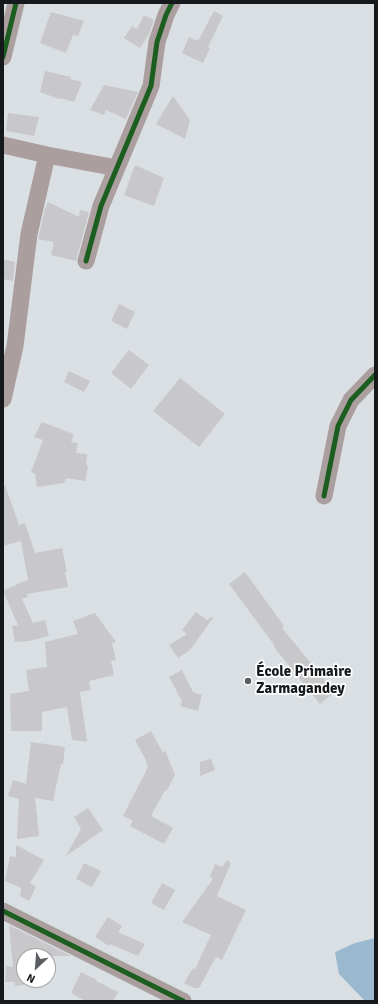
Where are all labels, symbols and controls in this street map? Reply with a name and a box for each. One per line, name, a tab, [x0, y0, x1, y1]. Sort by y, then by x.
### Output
place label: École Primaire Zarmagandey	[256, 663, 351, 698]
marker: École Primaire Zarmagandey	[243, 676, 253, 686]
north arrow	[16, 948, 56, 988]
text: N	[25, 971, 37, 986]

